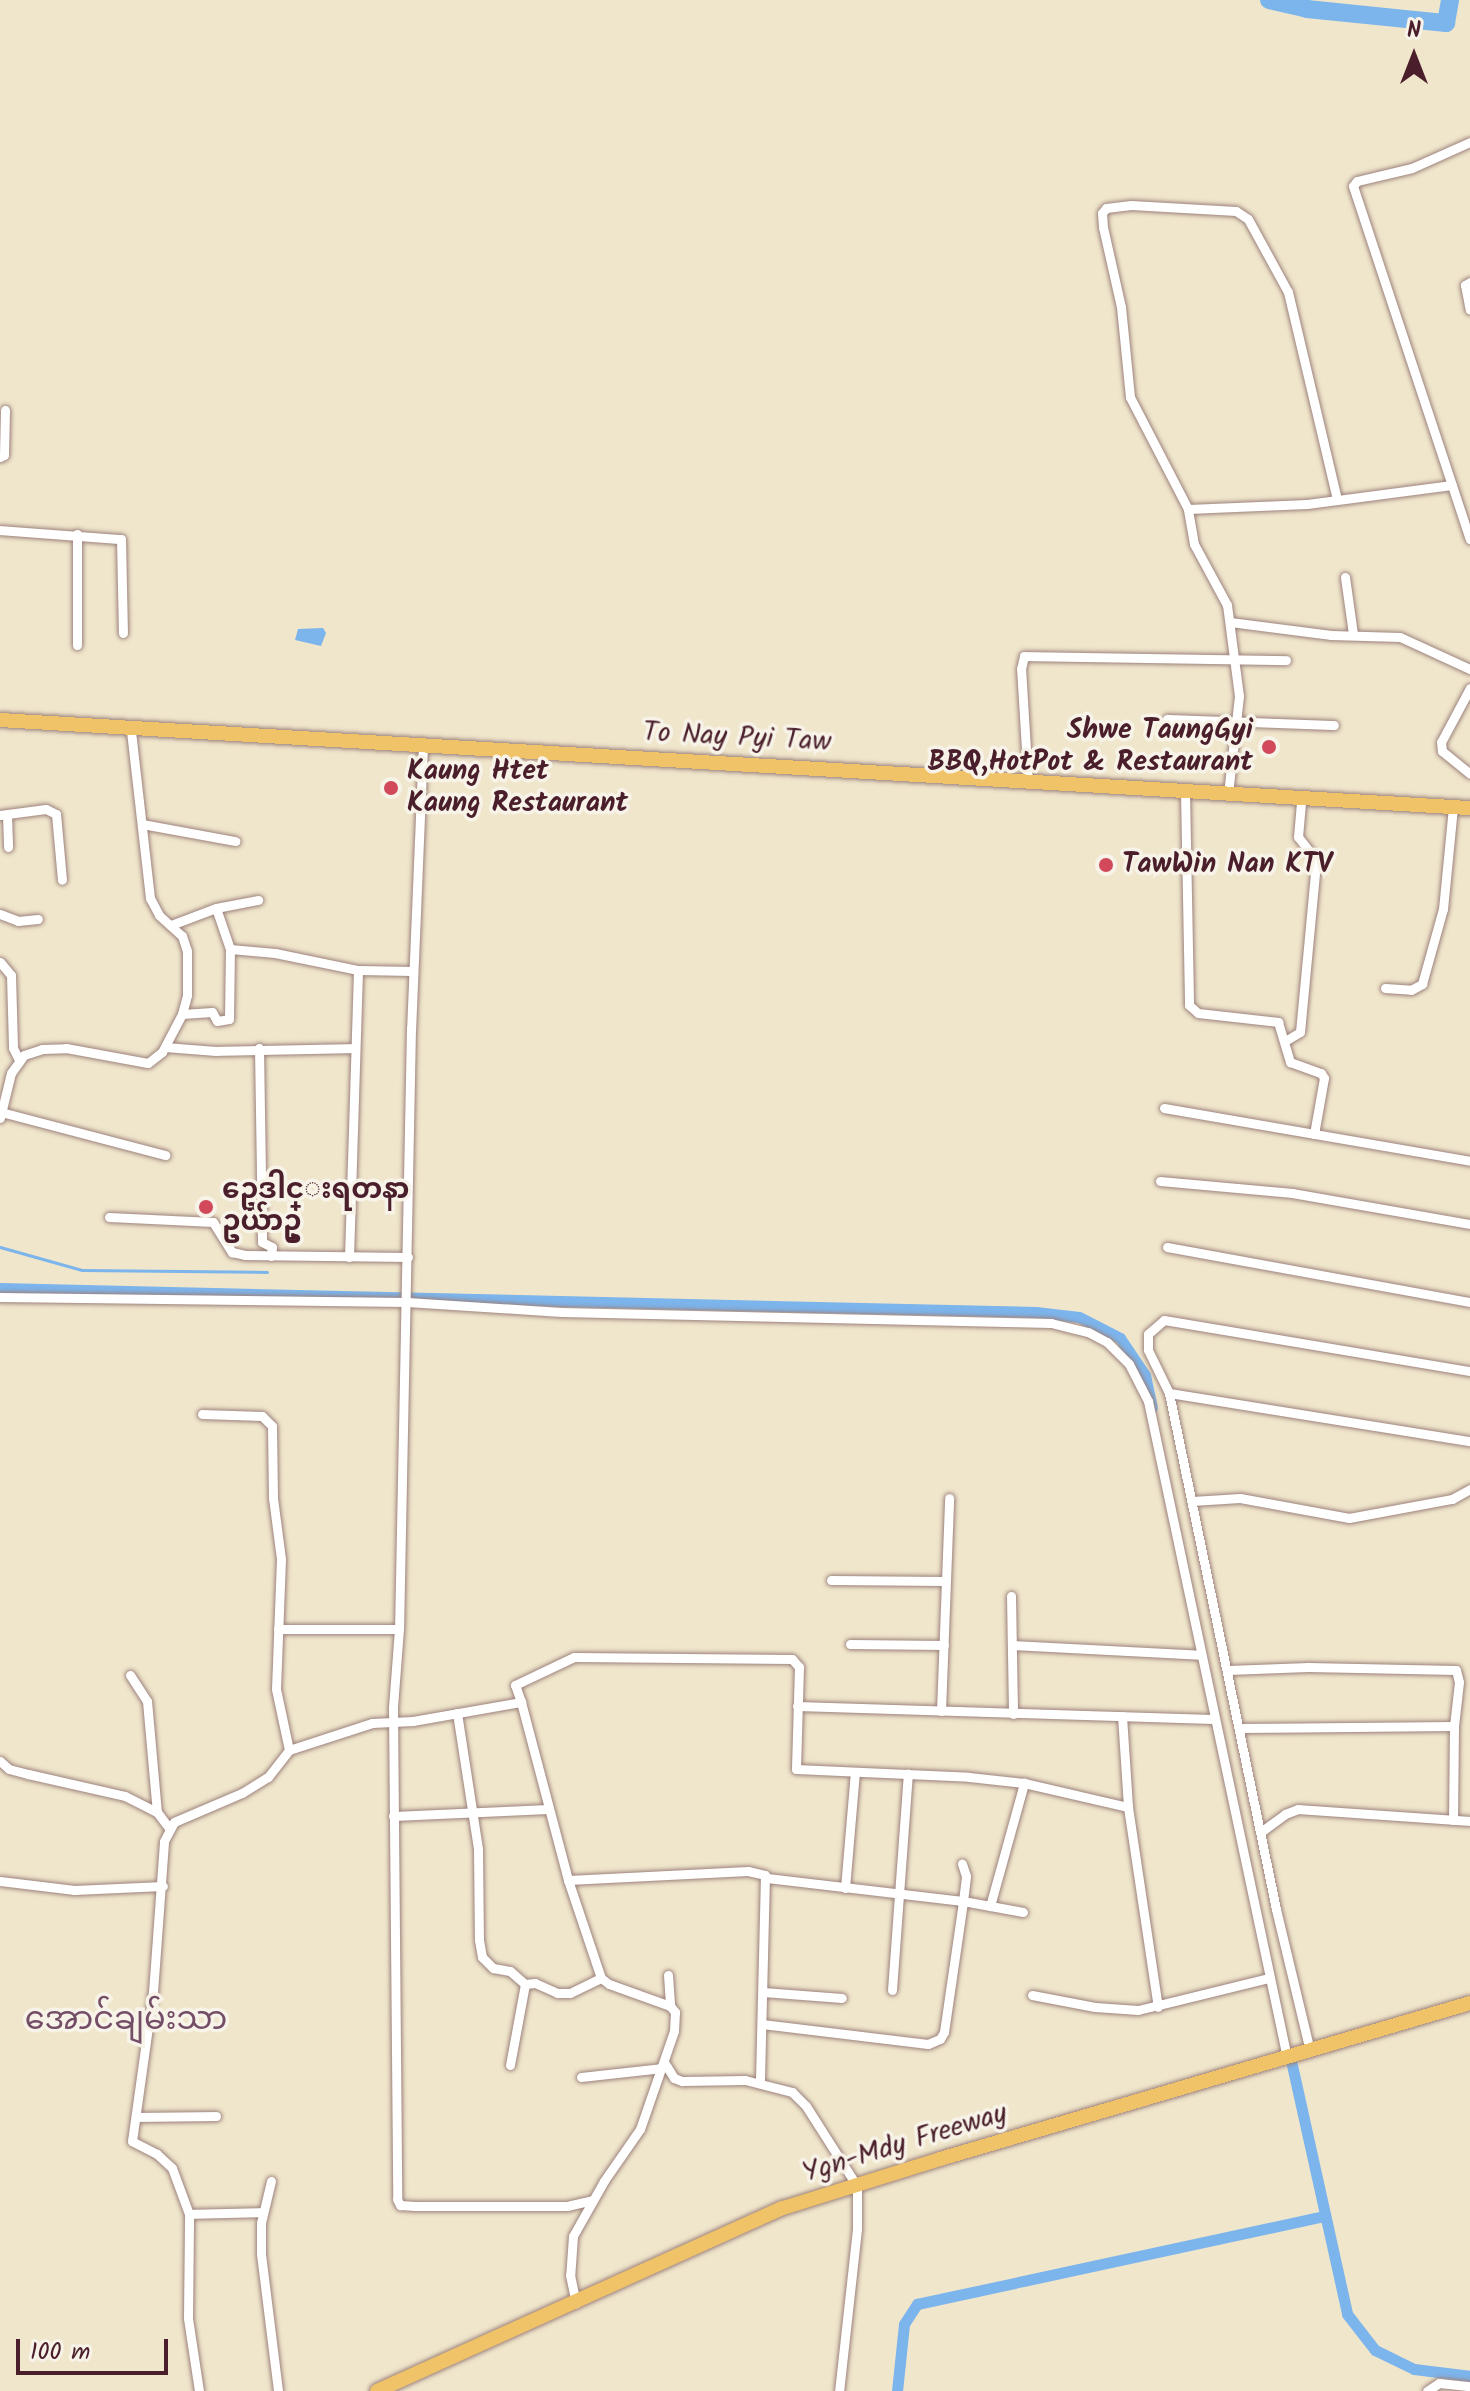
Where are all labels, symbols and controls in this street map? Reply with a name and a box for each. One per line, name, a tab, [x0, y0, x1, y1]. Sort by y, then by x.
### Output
text: N	[1407, 14, 1421, 49]
north arrow	[1374, 16, 1454, 96]
place label: Shwe TaungGyi BBQ,HotPot & Restaurant	[928, 714, 1253, 780]
street label: To Nay Pyi Taw	[642, 716, 832, 760]
marker: Shwe TaungGyi BBQ,HotPot & Restaurant	[1260, 738, 1278, 756]
place label: Kaung Htet Kaung Restaurant	[407, 755, 628, 821]
marker: Kaung Htet Kaung Restaurant	[382, 779, 400, 797]
place label: TawWin Nan KTV	[1122, 848, 1332, 882]
marker: TawWin Nan KTV	[1097, 856, 1115, 874]
place label: ဥေဒါင္းရတနာ ဥယ်ာဥ္	[222, 1174, 409, 1240]
marker: ဥေဒါင္းရတနာ ဥယ်ာဥ္	[197, 1198, 215, 1216]
district label: အောင်ချမ်းသာ	[25, 2002, 227, 2040]
street label: Ygn-Mdy Freeway	[799, 2097, 1011, 2191]
scale bar	[20, 2323, 172, 2373]
text: 100 m	[30, 2333, 90, 2372]

